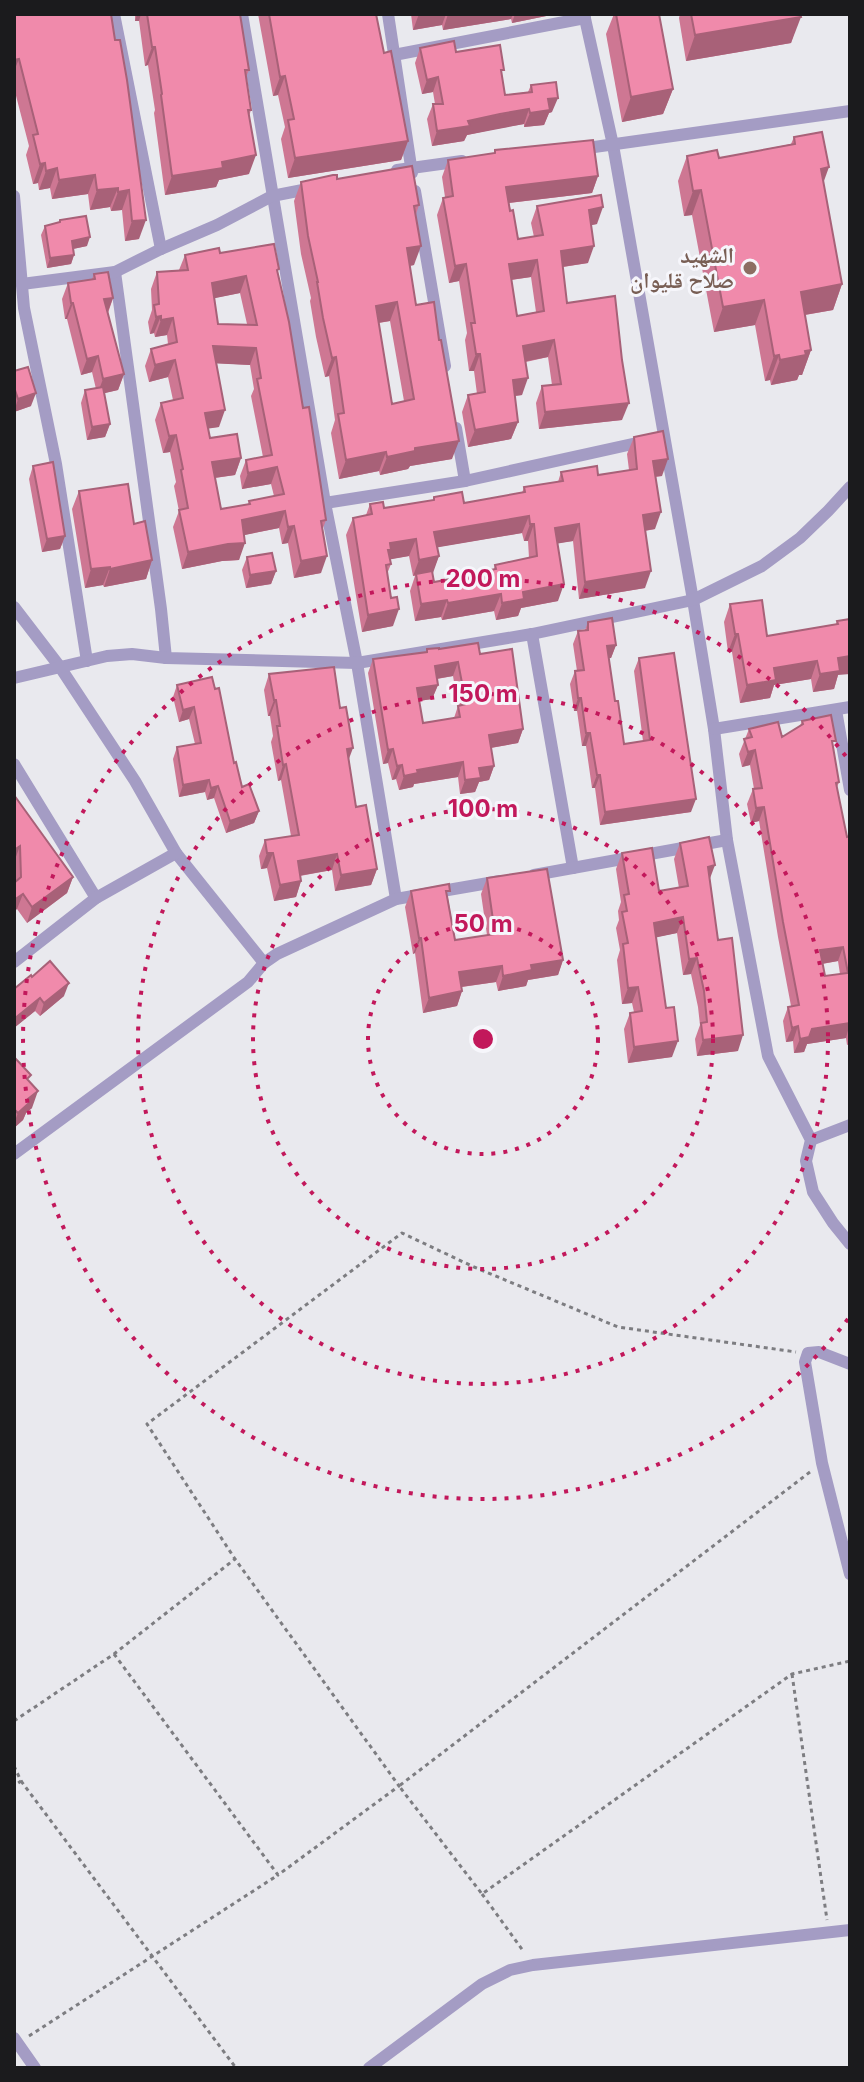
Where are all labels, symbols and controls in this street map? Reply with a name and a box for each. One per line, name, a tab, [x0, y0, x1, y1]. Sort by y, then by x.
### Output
place label: الشهيد صلاح قليوان	[630, 242, 734, 294]
marker: الشهيد صلاح قليوان	[741, 259, 759, 277]
text: 200 m	[445, 564, 521, 593]
text: 150 m	[448, 679, 518, 708]
text: 100 m	[448, 794, 518, 823]
text: 50 m	[453, 909, 513, 938]
centre of rings	[469, 1025, 497, 1053]

